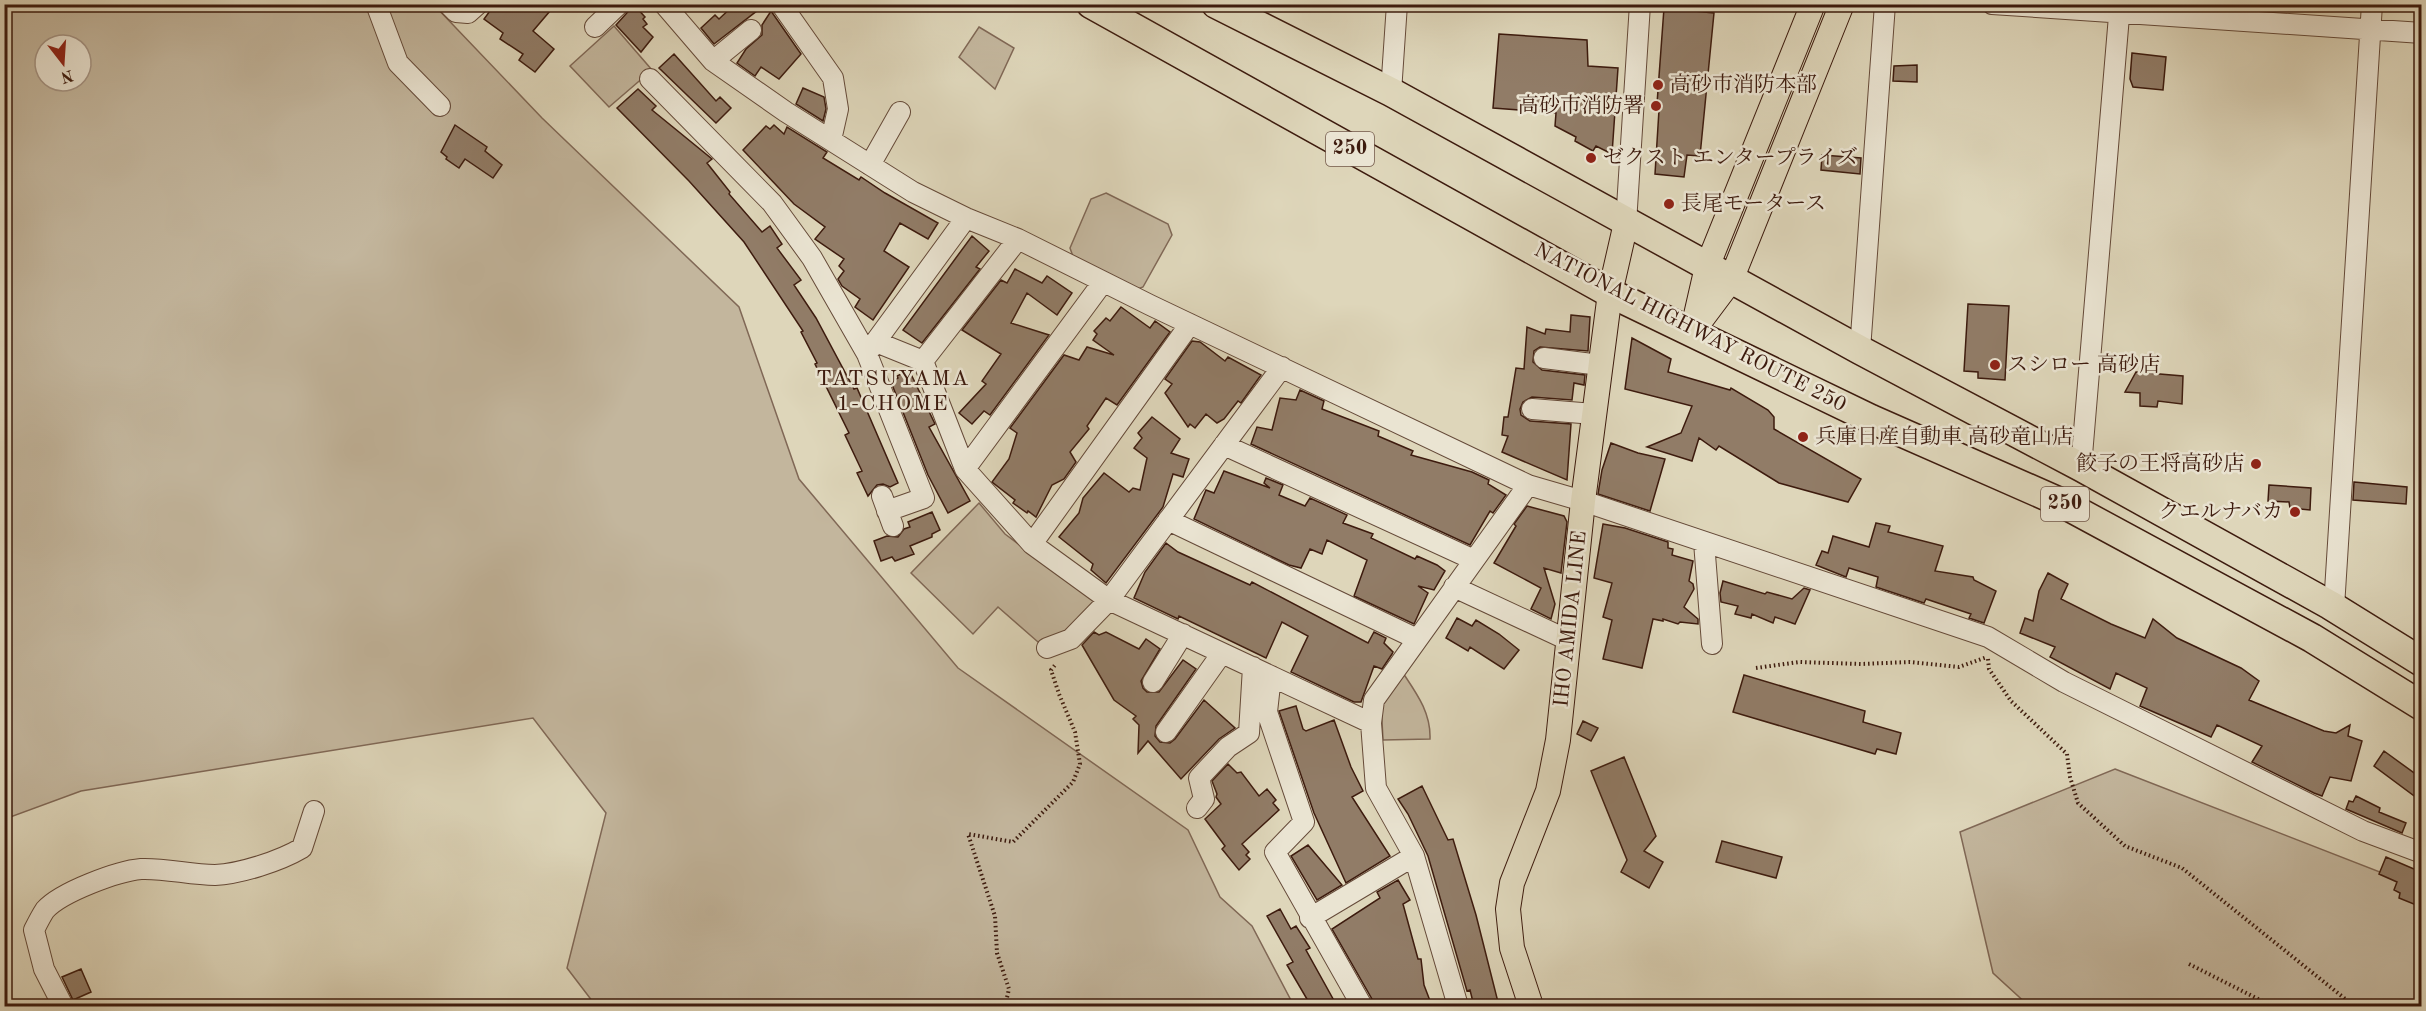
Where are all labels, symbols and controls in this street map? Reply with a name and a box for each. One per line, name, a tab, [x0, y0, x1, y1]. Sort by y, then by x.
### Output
north arrow	[33, 33, 93, 93]
text: N	[58, 66, 75, 85]
place label: 高砂市消防本部	[1670, 73, 1817, 96]
marker: 高砂市消防本部	[1651, 78, 1665, 92]
place label: 高砂市消防署	[1518, 94, 1644, 117]
marker: 高砂市消防署	[1649, 99, 1663, 113]
road number: 250	[1326, 132, 1374, 166]
place label: ゼクスト エンタープライズ	[1603, 146, 1858, 169]
marker: ゼクスト エンタープライズ	[1584, 151, 1598, 165]
place label: 長尾モータース	[1681, 192, 1826, 215]
marker: 長尾モータース	[1662, 197, 1676, 211]
street label: NATIONAL HIGHWAY ROUTE 250	[1531, 240, 1849, 416]
place label: スシロー 高砂店	[2007, 353, 2160, 376]
marker: スシロー 高砂店	[1988, 358, 2002, 372]
district label: TATSUYAMA 1-CHOME	[816, 368, 970, 415]
place label: 兵庫日産自動車 高砂竜山店	[1815, 425, 2073, 448]
marker: 兵庫日産自動車 高砂竜山店	[1796, 430, 1810, 444]
place label: 餃子の王将高砂店	[2076, 452, 2244, 475]
marker: 餃子の王将高砂店	[2249, 457, 2263, 471]
road number: 250	[2041, 487, 2089, 521]
place label: クエルナバカ	[2159, 501, 2283, 523]
marker: クエルナバカ	[2288, 505, 2302, 519]
street label: IHO AMIDA LINE	[1551, 530, 1591, 708]

